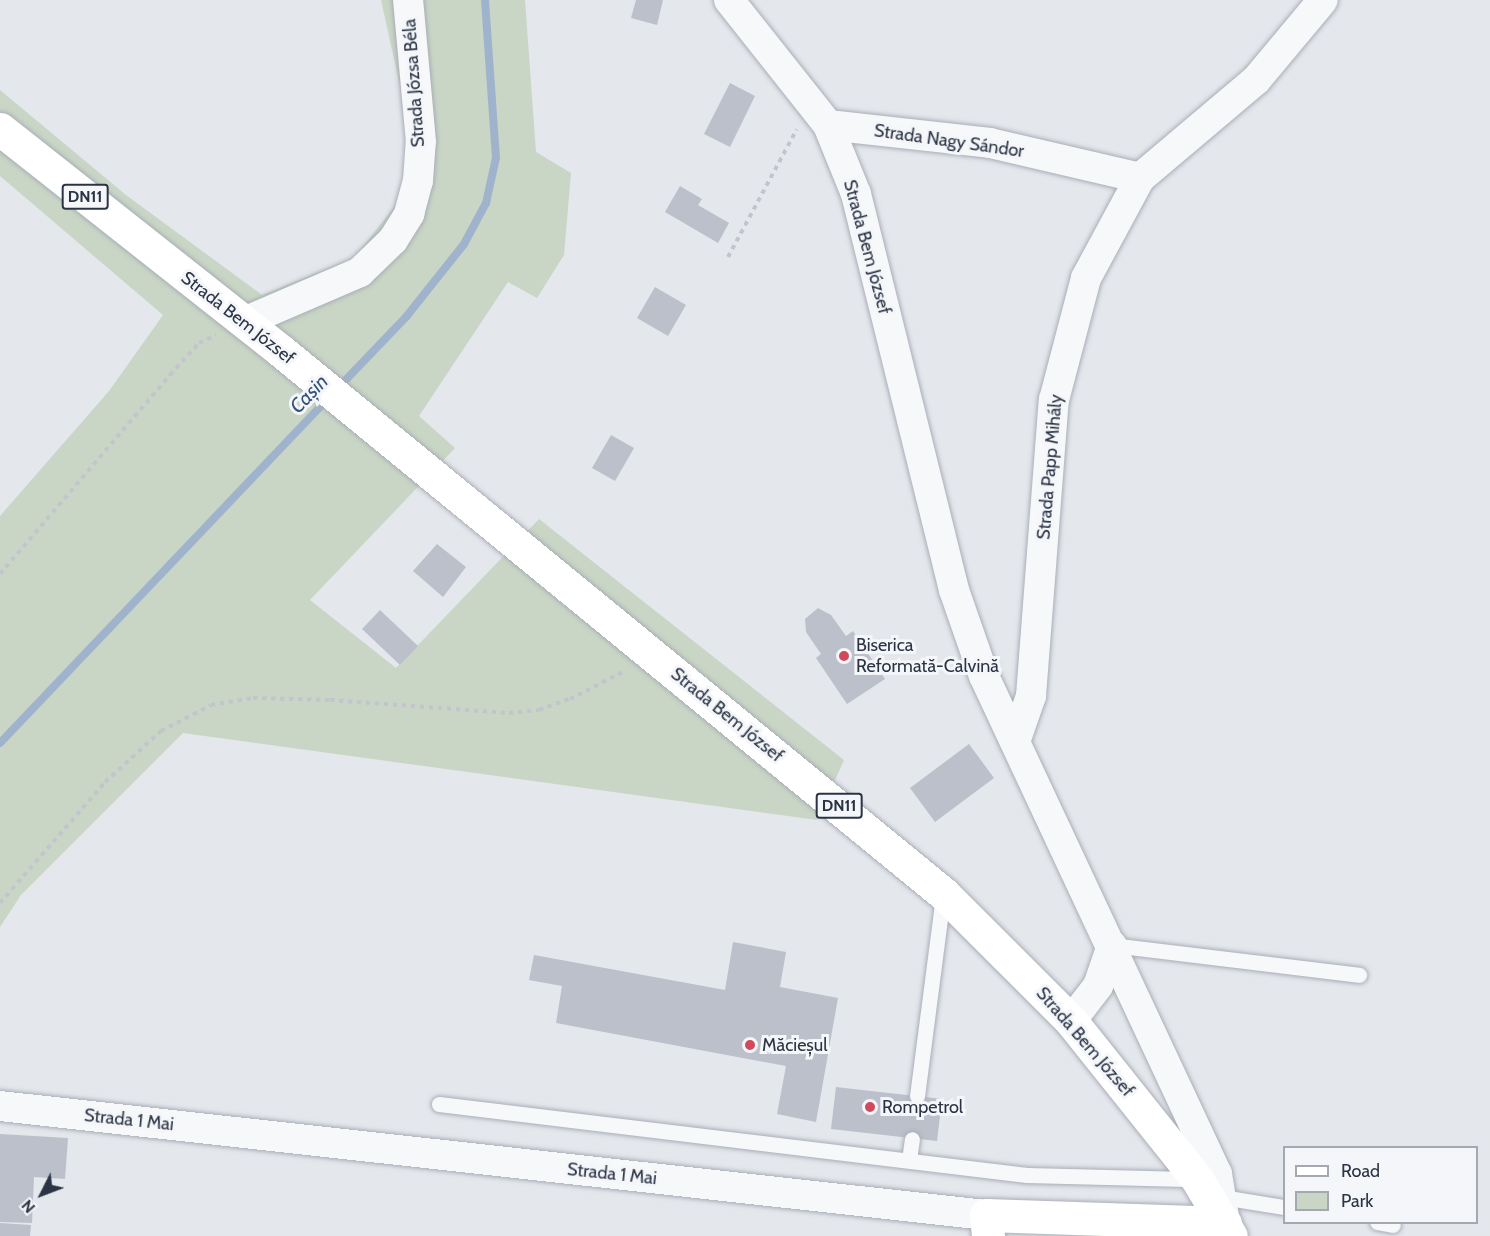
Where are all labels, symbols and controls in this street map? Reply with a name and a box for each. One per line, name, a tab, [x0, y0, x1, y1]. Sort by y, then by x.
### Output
street label: Strada Józsa Béla	[399, 18, 429, 148]
street label: Strada Nagy Sándor	[873, 120, 1025, 162]
street label: Strada Bem József	[839, 177, 895, 317]
road number: DN11	[61, 184, 109, 210]
street label: Strada Bem József	[177, 267, 299, 369]
water label: Cașin	[285, 370, 333, 418]
street label: Strada Papp Mihály	[1033, 393, 1067, 541]
place label: Biserica Reformată-Calvină	[856, 635, 999, 678]
marker: Biserica Reformată-Calvină	[837, 649, 851, 663]
street label: Strada Bem József	[667, 663, 787, 767]
road number: DN11	[815, 793, 863, 819]
street label: Strada Bem József	[1032, 983, 1138, 1101]
place label: Măcieșul	[762, 1034, 827, 1056]
marker: Măcieșul	[743, 1038, 757, 1052]
place label: Rompetrol	[882, 1096, 963, 1118]
marker: Rompetrol	[863, 1100, 877, 1114]
street label: Strada 1 Mai	[83, 1105, 175, 1135]
legend	[1283, 1146, 1478, 1224]
street label: Strada 1 Mai	[566, 1159, 658, 1189]
text: Road	[1341, 1160, 1380, 1182]
north arrow	[12, 1164, 72, 1224]
text: Park	[1341, 1190, 1373, 1212]
text: N	[17, 1196, 39, 1217]

